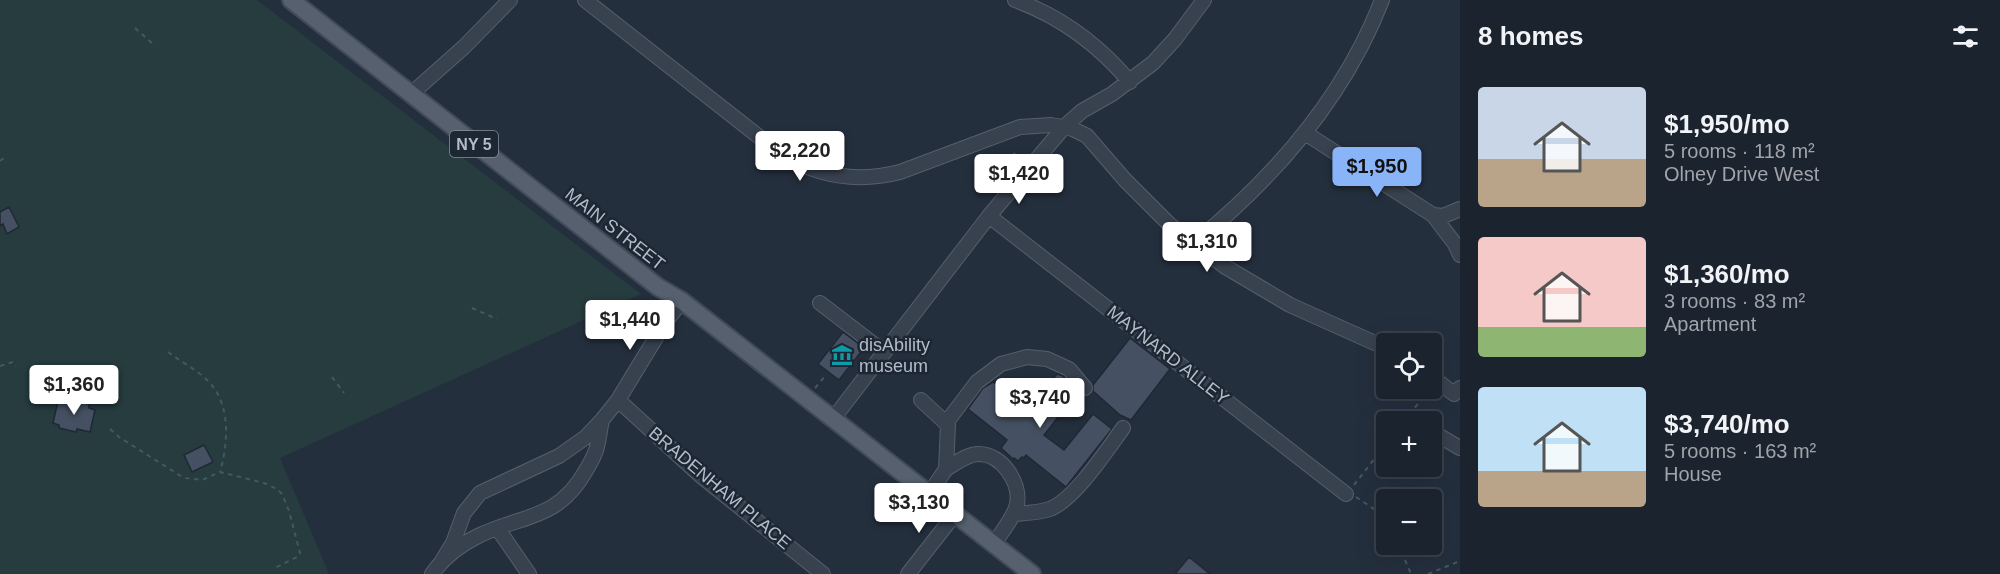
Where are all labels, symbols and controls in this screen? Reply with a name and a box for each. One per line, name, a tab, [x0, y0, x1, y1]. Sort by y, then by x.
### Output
icon: filters	[1949, 20, 1982, 53]
text: 8 homes	[1478, 21, 1584, 51]
text: $1,950/mo	[1664, 109, 1790, 139]
icon: home	[1526, 111, 1598, 183]
road number: NY 5	[450, 131, 498, 157]
pin: $2,220	[751, 131, 849, 182]
text: $2,220	[769, 139, 831, 161]
text: 5 rooms · 118 m²	[1664, 140, 1815, 162]
pin: $1,950	[1328, 147, 1426, 198]
pin: $1,420	[970, 154, 1068, 205]
text: $1,950	[1346, 155, 1408, 177]
text: $1,420	[988, 162, 1050, 184]
text: Olney Drive West	[1664, 163, 1819, 185]
street label: MAIN STREET	[561, 184, 669, 274]
pin: $1,310	[1158, 222, 1256, 273]
text: $1,310	[1176, 230, 1238, 252]
text: $1,360/mo	[1664, 259, 1790, 289]
icon: home	[1526, 261, 1598, 333]
text: 3 rooms · 83 m²	[1664, 290, 1805, 312]
pin: $1,440	[581, 300, 679, 351]
street label: MAYNARD ALLEY	[1103, 301, 1233, 409]
text: $1,440	[599, 308, 661, 330]
text: Apartment	[1664, 313, 1756, 335]
map controls	[1376, 333, 1442, 555]
button: locate	[1376, 333, 1442, 399]
place label: disAbility museum	[859, 335, 930, 376]
museum icon: disAbility museum	[830, 343, 854, 367]
pin: $1,360	[25, 365, 123, 416]
text: $1,360	[43, 373, 105, 395]
pin: $3,740	[991, 378, 1089, 429]
text: $3,740	[1009, 386, 1071, 408]
text: $3,740/mo	[1664, 409, 1790, 439]
button: +	[1376, 411, 1442, 477]
icon: home	[1526, 411, 1598, 483]
street label: BRADENHAM PLACE	[645, 423, 795, 553]
text: 5 rooms · 163 m²	[1664, 440, 1816, 462]
text: House	[1664, 463, 1722, 485]
pin: $3,130	[870, 483, 968, 534]
button: −	[1376, 489, 1442, 555]
text: $3,130	[888, 491, 950, 513]

